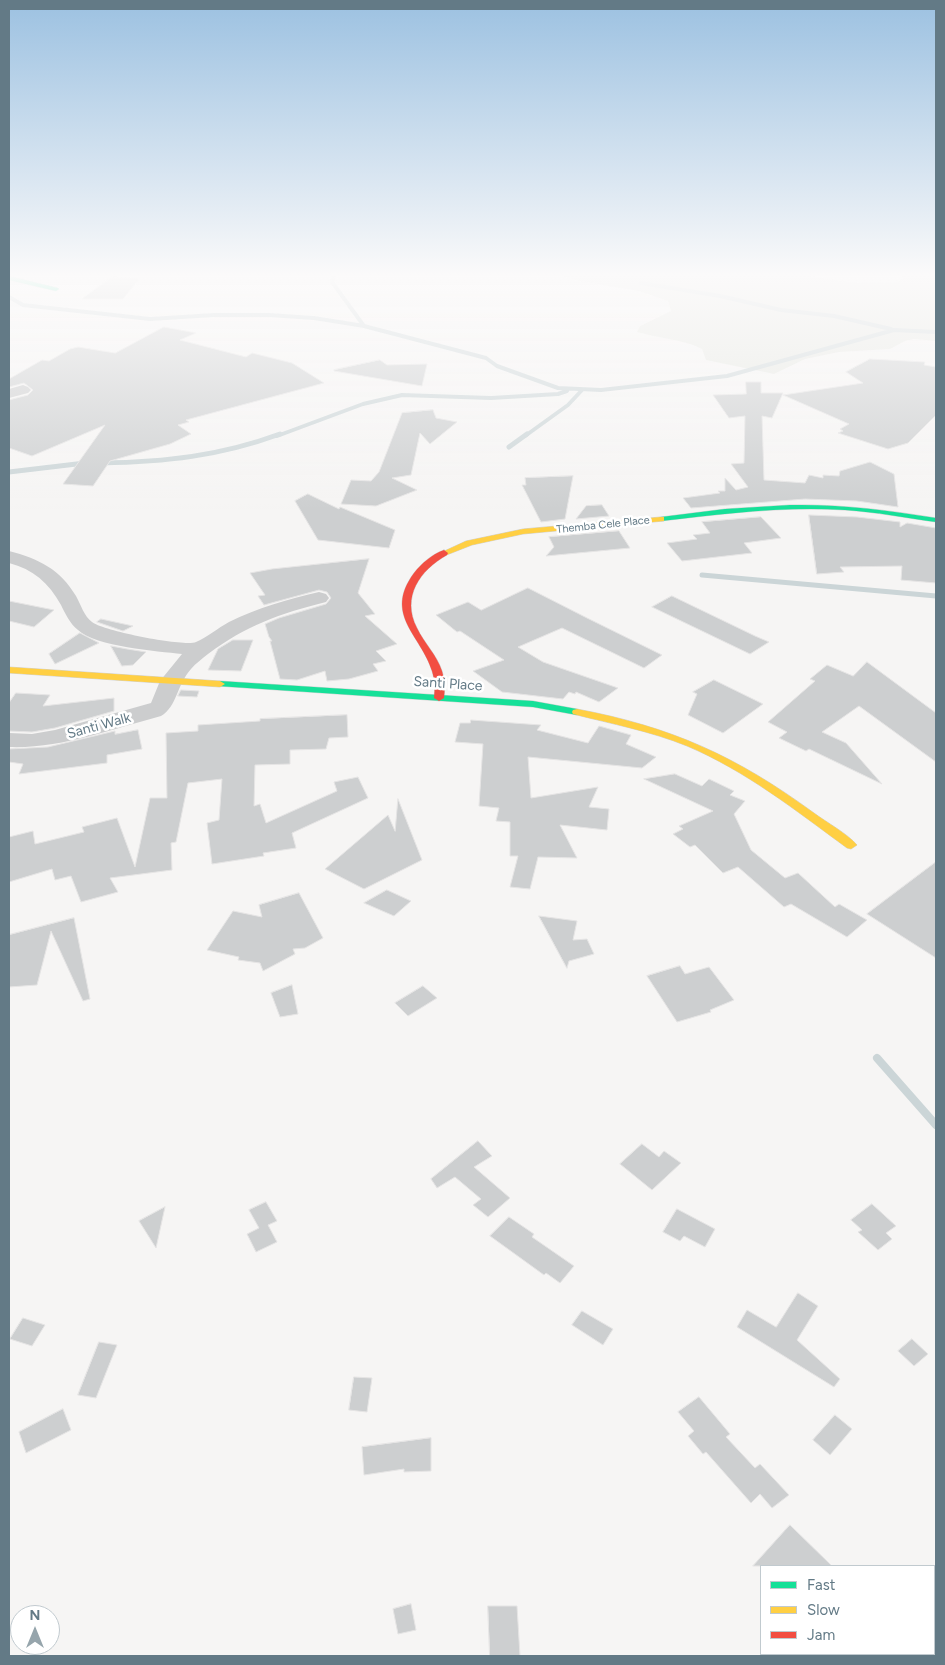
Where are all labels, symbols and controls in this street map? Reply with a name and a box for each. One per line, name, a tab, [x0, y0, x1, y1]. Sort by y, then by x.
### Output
street label: Themba Cele Place	[556, 514, 650, 536]
street label: Santi Place	[413, 673, 483, 695]
street label: Santi Walk	[65, 709, 133, 743]
legend	[760, 1565, 935, 1655]
text: Fast	[807, 1576, 835, 1594]
text: Slow	[807, 1601, 840, 1619]
north arrow	[10, 1605, 60, 1655]
text: N	[30, 1607, 40, 1624]
text: Jam	[807, 1626, 835, 1644]

